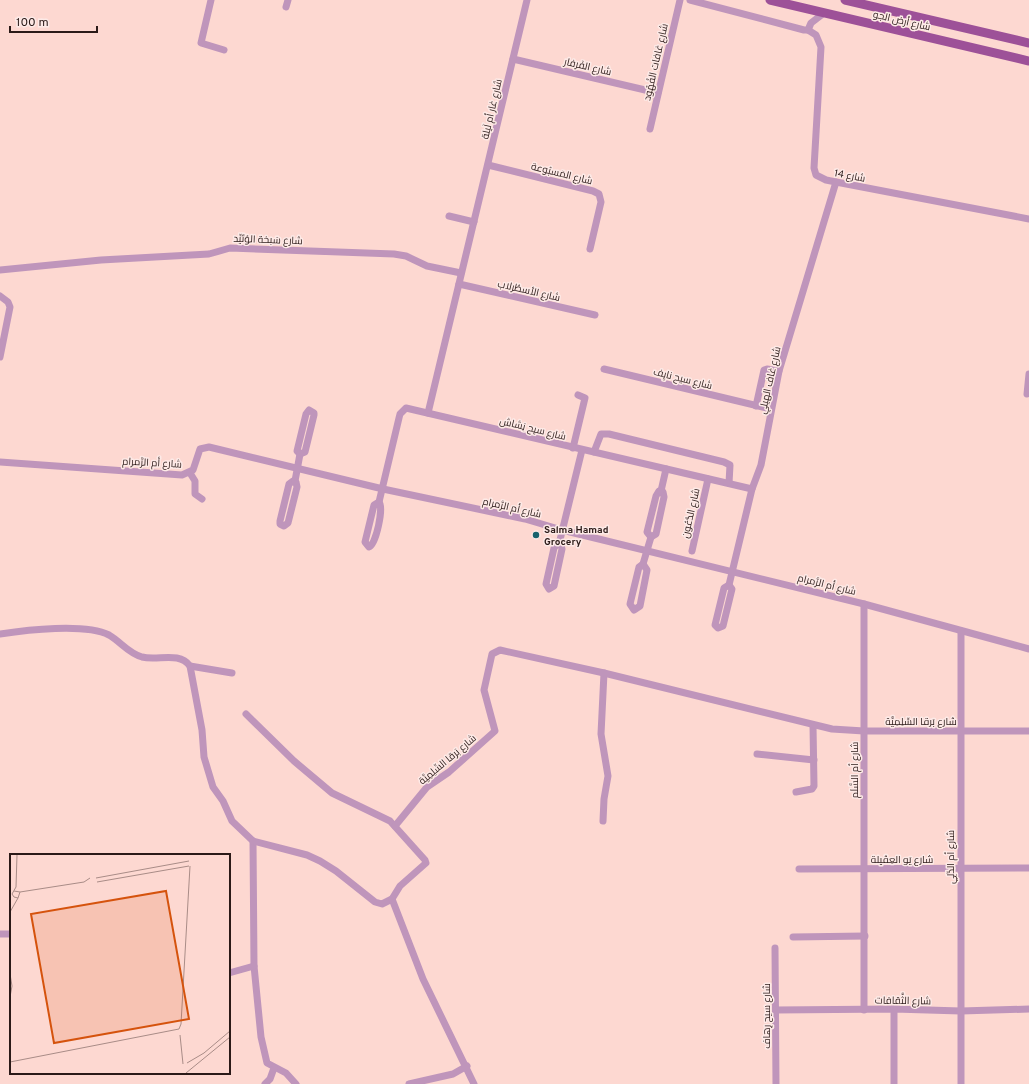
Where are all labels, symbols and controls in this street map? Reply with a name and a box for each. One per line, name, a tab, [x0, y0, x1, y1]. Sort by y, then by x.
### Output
scale bar	[10, 8, 97, 34]
street label: شارع أرض الجو	[872, 8, 932, 34]
text: 100 m	[16, 15, 49, 31]
street label: شارع غافات الفُهُود	[641, 22, 672, 102]
street label: شارع الفَرفار	[562, 55, 613, 79]
street label: شارع غار أم لَيلة	[478, 78, 506, 141]
street label: شارع المَسبُوعة	[530, 161, 594, 188]
street label: شارع 14	[833, 167, 866, 186]
street label: شارع سَبخة الوُتَيِّد	[233, 233, 303, 248]
street label: شارع الأسطُرلاب	[496, 278, 561, 305]
street label: شارع غاف الهيلي	[756, 345, 785, 415]
street label: شارع سيح نايِف	[652, 366, 714, 393]
street label: شارع سيح نِشاش	[498, 415, 567, 444]
street label: شارع أم الرَّمرام	[122, 454, 182, 472]
street label: شارع الدُّعُون	[679, 487, 704, 540]
street label: شارع أم الرَّمرام	[481, 494, 543, 522]
place label: Salma Hamad Grocery	[544, 524, 608, 549]
marker: Salma Hamad Grocery	[531, 530, 541, 540]
street label: شارع أم الرَّمرام	[796, 571, 857, 599]
street label: شارع بَرقا السِّلِمِيَّة	[885, 716, 957, 729]
street label: شارع بَرقا السِّلِمِيَّة	[416, 732, 479, 788]
street label: شارع أم السَّلَم	[848, 742, 862, 798]
street label: شارع أم الدِّلِي	[944, 830, 958, 884]
inset map	[10, 854, 230, 1074]
street label: شارع يَو العِقَيلة	[871, 854, 933, 867]
street label: شارع سيح رِهاف	[761, 983, 774, 1049]
street label: شارع الثَّقافات	[875, 992, 931, 1008]

